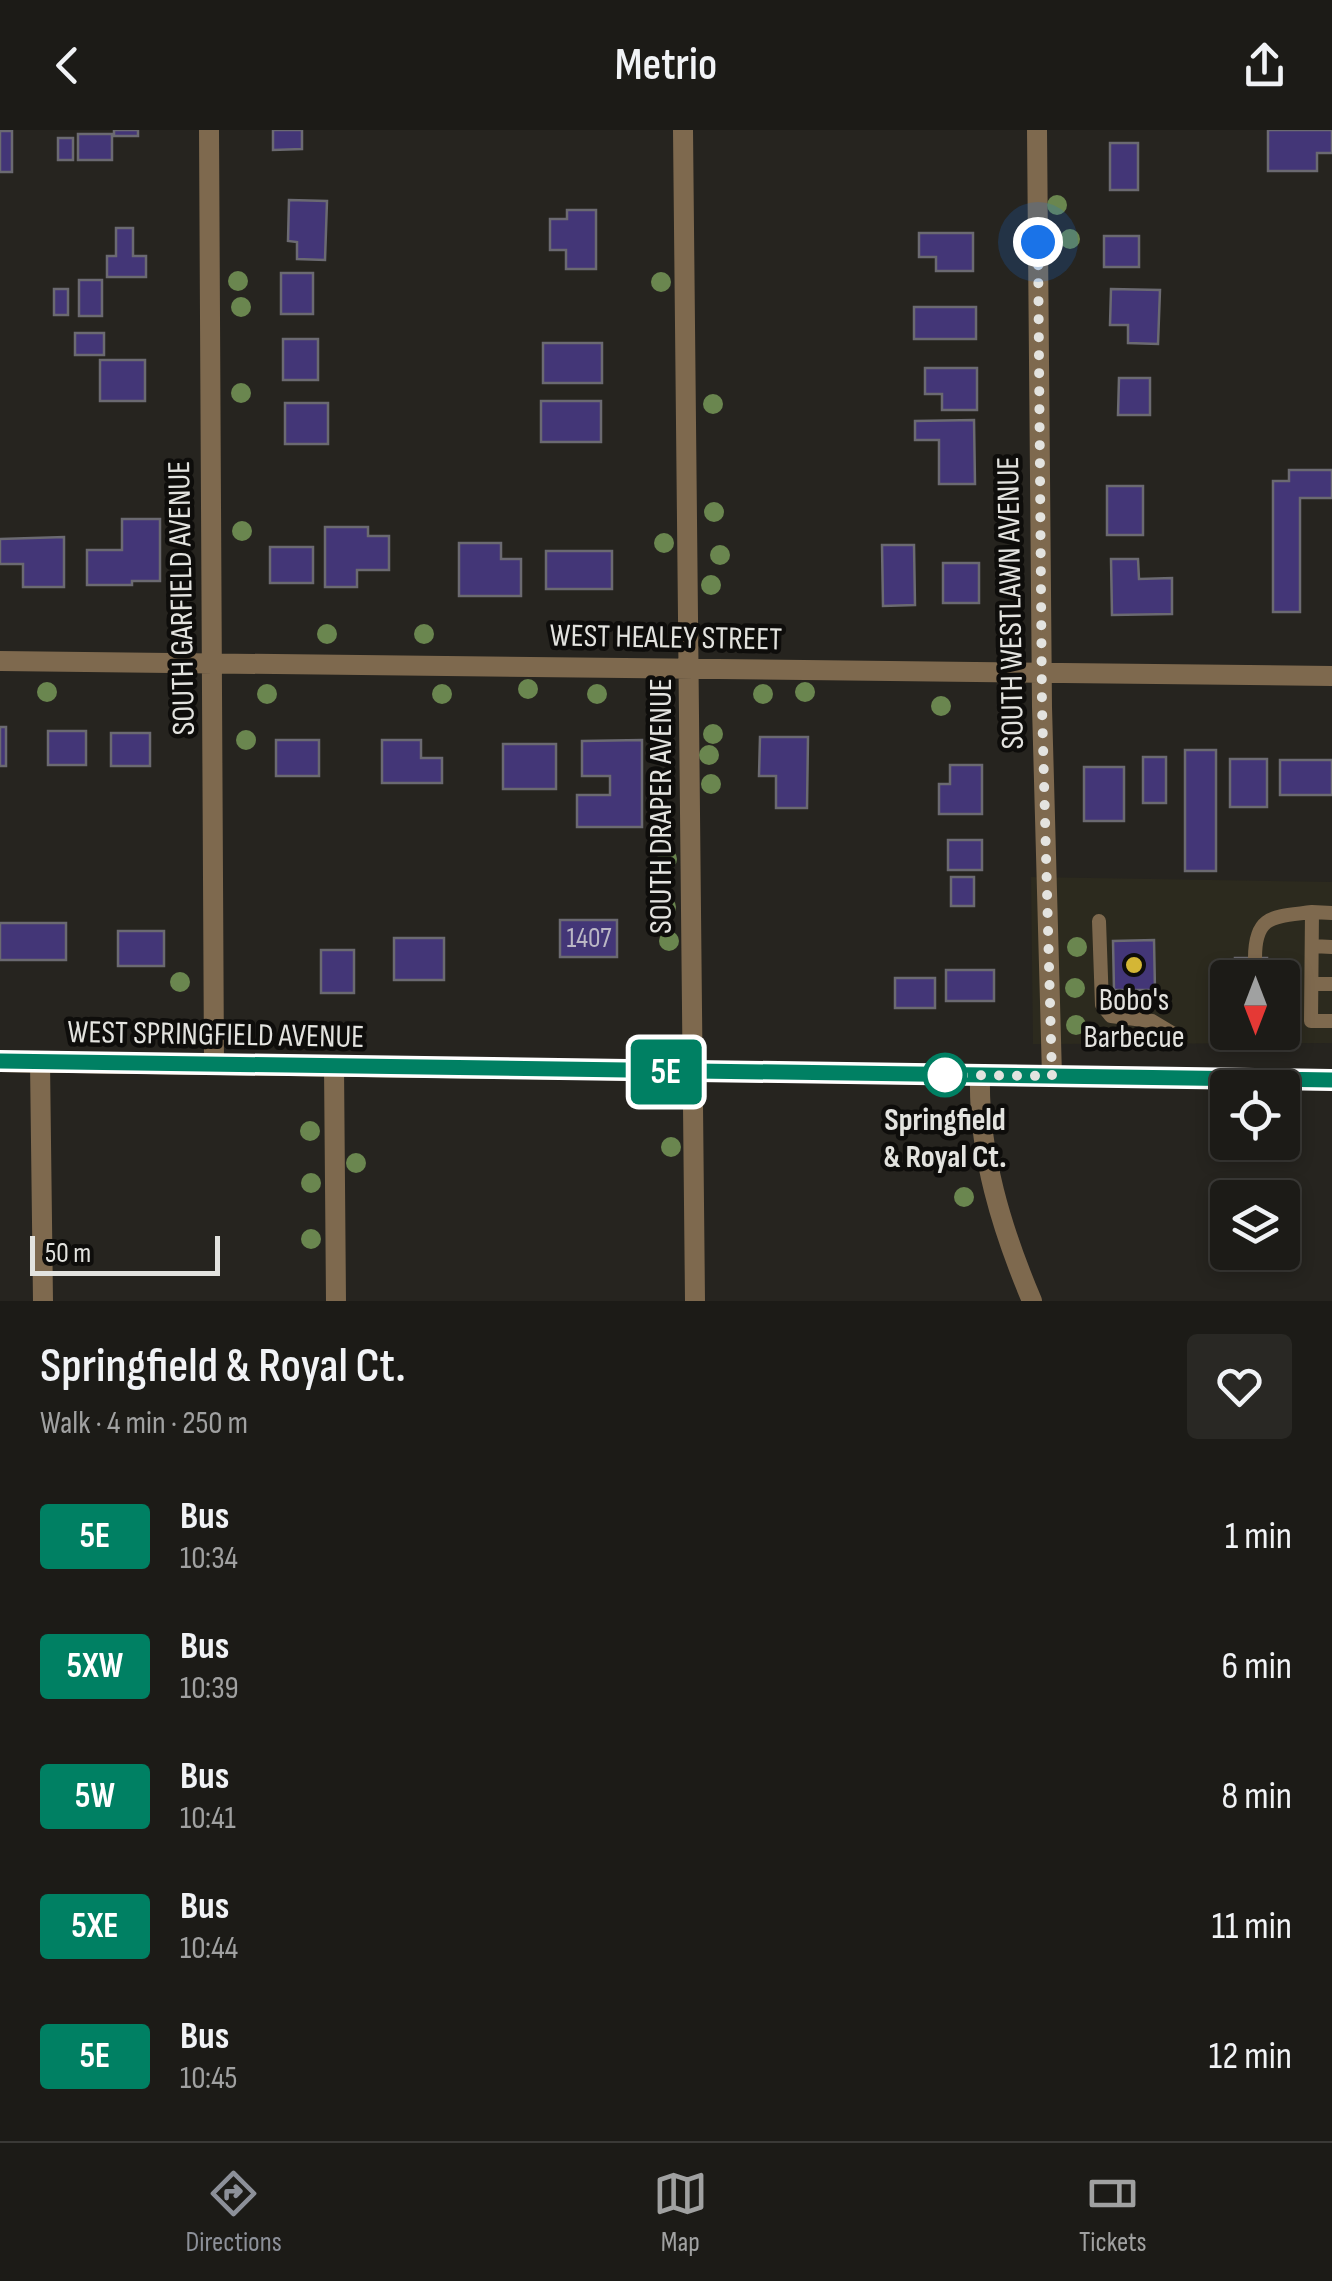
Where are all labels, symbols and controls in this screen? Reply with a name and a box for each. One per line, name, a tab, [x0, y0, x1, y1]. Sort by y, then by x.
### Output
icon: back	[40, 38, 95, 93]
text: Metrio	[615, 38, 717, 93]
icon: share	[1237, 38, 1292, 93]
your location	[1013, 217, 1063, 267]
street label: SOUTH WESTLAWN AVENUE	[989, 456, 1033, 750]
street label: SOUTH GARFIELD AVENUE	[160, 460, 204, 736]
street label: WEST HEALEY STREET	[549, 616, 783, 660]
street label: SOUTH DRAPER AVENUE	[642, 678, 681, 934]
house number: 1407	[566, 922, 612, 955]
marker: Bobo's Barbecue	[1123, 954, 1145, 976]
north arrow	[1210, 960, 1300, 1050]
map controls	[1210, 960, 1300, 1270]
place label: Bobo's Barbecue	[1083, 981, 1185, 1057]
street label: WEST SPRINGFIELD AVENUE	[67, 1013, 365, 1057]
line badge: 5E	[621, 1040, 711, 1104]
text: 5E	[651, 1051, 681, 1094]
marker: Springfield & Royal Ct.	[924, 1054, 966, 1096]
button: locate	[1210, 1070, 1300, 1160]
place label: Springfield & Royal Ct.	[883, 1101, 1007, 1177]
button: layers	[1210, 1180, 1300, 1270]
scale bar	[30, 1231, 220, 1276]
text: 50 m	[45, 1237, 91, 1270]
button: heart	[1187, 1334, 1292, 1439]
text: Springfield & Royal Ct.	[40, 1338, 406, 1395]
text: Walk · 4 min · 250 m	[40, 1404, 248, 1443]
text: Bus	[180, 1494, 229, 1539]
text: 1 min	[1225, 1514, 1292, 1559]
text: 5E	[80, 1515, 110, 1558]
text: 10:34	[180, 1539, 238, 1578]
text: Bus	[180, 1624, 229, 1669]
text: 6 min	[1222, 1644, 1292, 1689]
text: 5XW	[67, 1645, 123, 1688]
text: 10:39	[180, 1669, 239, 1708]
text: Bus	[180, 1754, 229, 1799]
text: 8 min	[1222, 1774, 1292, 1819]
text: 5W	[75, 1775, 115, 1818]
text: 10:41	[180, 1799, 236, 1838]
text: Bus	[180, 1884, 229, 1929]
text: 11 min	[1212, 1904, 1292, 1949]
text: 5XE	[72, 1905, 118, 1948]
text: 10:44	[180, 1929, 238, 1968]
text: Bus	[180, 2014, 229, 2059]
text: 12 min	[1209, 2034, 1292, 2079]
text: 5E	[80, 2035, 110, 2078]
text: 10:45	[180, 2059, 237, 2098]
tab: Directions	[186, 2166, 282, 2259]
tab: Map	[653, 2166, 708, 2259]
tab: Tickets	[1079, 2166, 1146, 2259]

